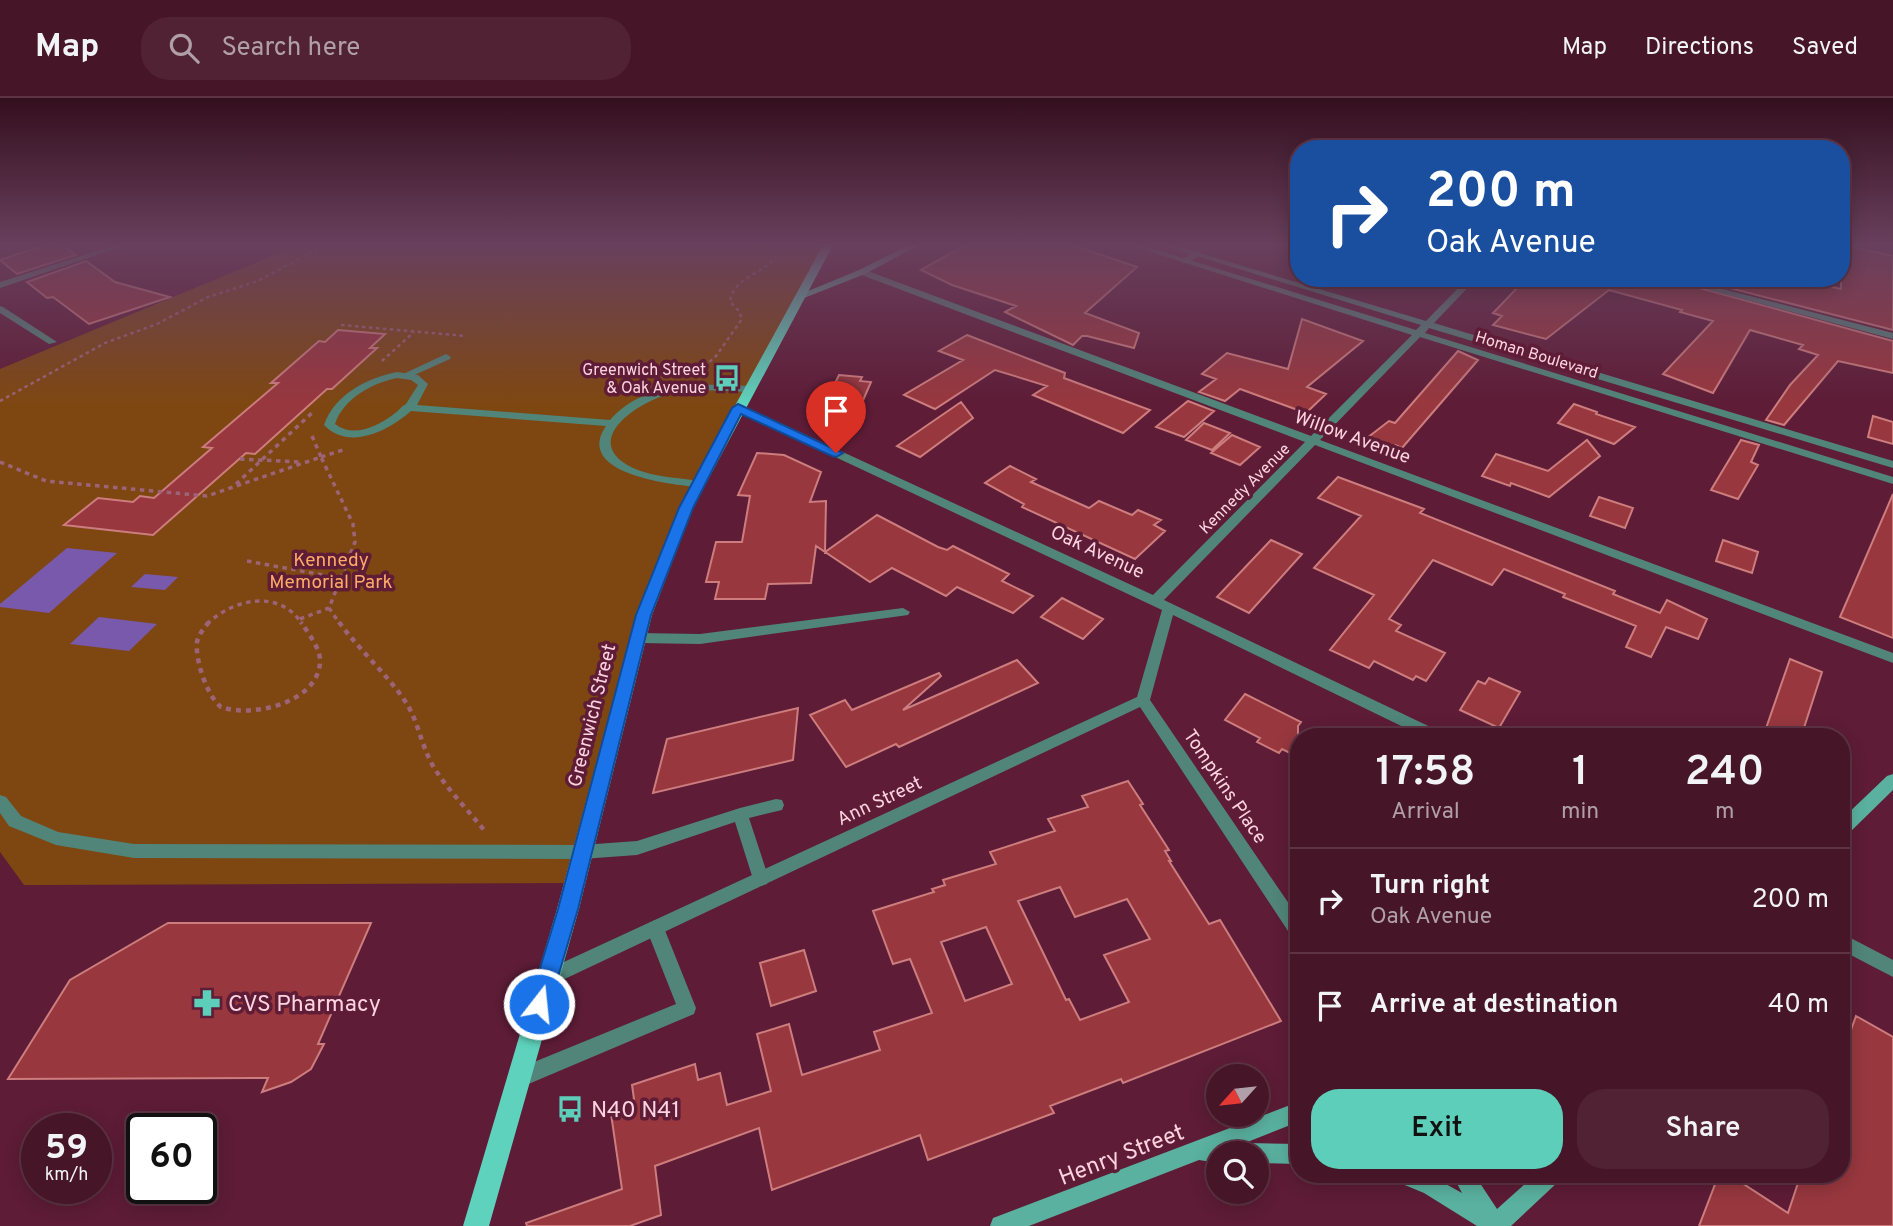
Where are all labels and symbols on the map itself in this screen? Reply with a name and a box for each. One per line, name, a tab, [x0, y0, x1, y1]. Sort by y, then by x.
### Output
street label: Homan Boulevard	[1473, 328, 1600, 384]
place label: Greenwich Street & Oak Avenue	[582, 361, 706, 399]
bus stop icon: Greenwich Street & Oak Avenue	[712, 363, 742, 393]
pin	[806, 381, 866, 453]
street label: Willow Avenue	[1291, 406, 1414, 470]
street label: Kennedy Avenue	[1196, 440, 1295, 539]
street label: Oak Avenue	[1046, 521, 1148, 585]
park label: Kennedy Memorial Park	[269, 549, 393, 595]
street label: Greenwich Street	[564, 641, 622, 790]
street label: Tompkins Place	[1177, 725, 1271, 849]
street label: Ann Street	[833, 772, 926, 832]
position arrow	[502, 967, 576, 1041]
pharmacy icon: CVS Pharmacy	[192, 988, 222, 1018]
place label: CVS Pharmacy	[228, 991, 381, 1020]
north arrow	[1206, 1064, 1269, 1127]
bus stop icon: N40 N41	[555, 1094, 585, 1124]
place label: N40 N41	[591, 1097, 680, 1126]
speed limit sign: 60	[126, 1113, 217, 1204]
street label: Henry Street	[1055, 1119, 1189, 1194]

